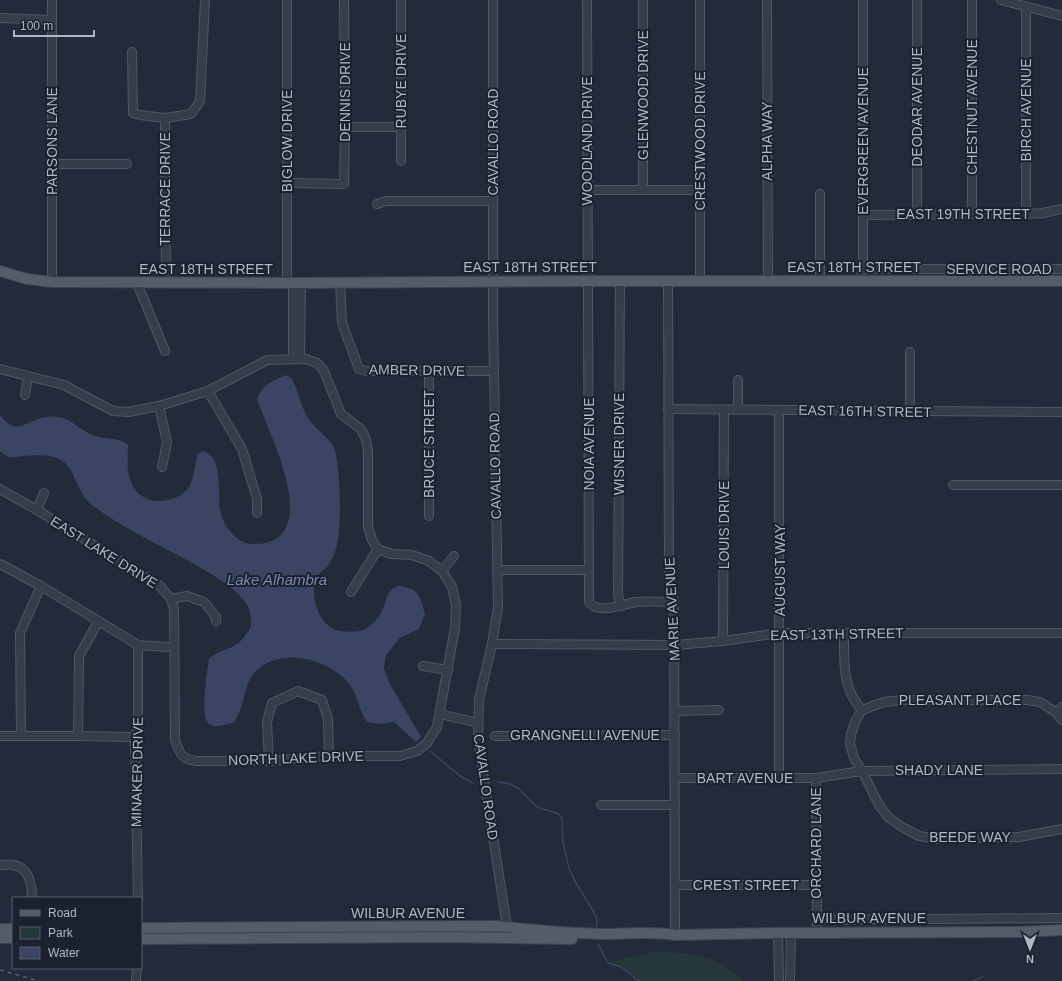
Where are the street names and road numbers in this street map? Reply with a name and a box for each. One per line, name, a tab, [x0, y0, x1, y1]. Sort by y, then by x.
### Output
street label: GLENWOOD DRIVE	[635, 30, 651, 160]
street label: RUBYE DRIVE	[393, 34, 409, 128]
street label: CHESTNUT AVENUE	[964, 39, 980, 175]
street label: DENNIS DRIVE	[337, 42, 353, 142]
street label: DEODAR AVENUE	[909, 47, 925, 167]
street label: BIRCH AVENUE	[1018, 58, 1034, 162]
street label: EVERGREEN AVENUE	[855, 67, 871, 215]
street label: CRESTWOOD DRIVE	[692, 71, 708, 211]
street label: WOODLAND DRIVE	[579, 76, 595, 206]
street label: PARSONS LANE	[44, 87, 60, 195]
street label: CAVALLO ROAD	[485, 89, 501, 195]
street label: BIGLOW DRIVE	[279, 90, 295, 192]
street label: ALPHA WAY	[759, 101, 775, 181]
street label: TERRACE DRIVE	[157, 132, 173, 246]
street label: EAST 19TH STREET	[896, 206, 1030, 222]
street label: EAST 18TH STREET	[463, 259, 597, 275]
street label: EAST 18TH STREET	[787, 259, 921, 275]
street label: EAST 18TH STREET	[139, 261, 273, 277]
street label: SERVICE ROAD	[946, 261, 1052, 277]
street label: AMBER DRIVE	[369, 361, 465, 379]
street label: BRUCE STREET	[421, 389, 437, 498]
street label: WISNER DRIVE	[611, 393, 627, 495]
street label: NOIA AVENUE	[581, 397, 597, 491]
street label: EAST 16TH STREET	[798, 402, 932, 420]
street label: CAVALLO ROAD	[486, 412, 504, 520]
street label: LOUIS DRIVE	[716, 481, 732, 569]
street label: EAST LAKE DRIVE	[48, 513, 160, 591]
street label: AUGUST WAY	[772, 523, 788, 616]
street label: MARIE AVENUE	[661, 557, 683, 661]
street label: EAST 13TH STREET	[770, 625, 904, 643]
street label: PLEASANT PLACE	[899, 692, 1021, 708]
street label: MINAKER DRIVE	[128, 717, 146, 827]
street label: GRANGNELLI AVENUE	[510, 727, 660, 743]
street label: CAVALLO ROAD	[471, 733, 501, 841]
street label: NORTH LAKE DRIVE	[228, 748, 364, 768]
street label: SHADY LANE	[895, 762, 983, 778]
street label: BART AVENUE	[697, 770, 793, 786]
street label: ORCHARD LANE	[808, 787, 824, 899]
street label: BEEDE WAY	[929, 829, 1012, 845]
street label: CREST STREET	[693, 877, 800, 893]
street label: WILBUR AVENUE	[351, 905, 465, 921]
street label: WILBUR AVENUE	[812, 910, 926, 926]

